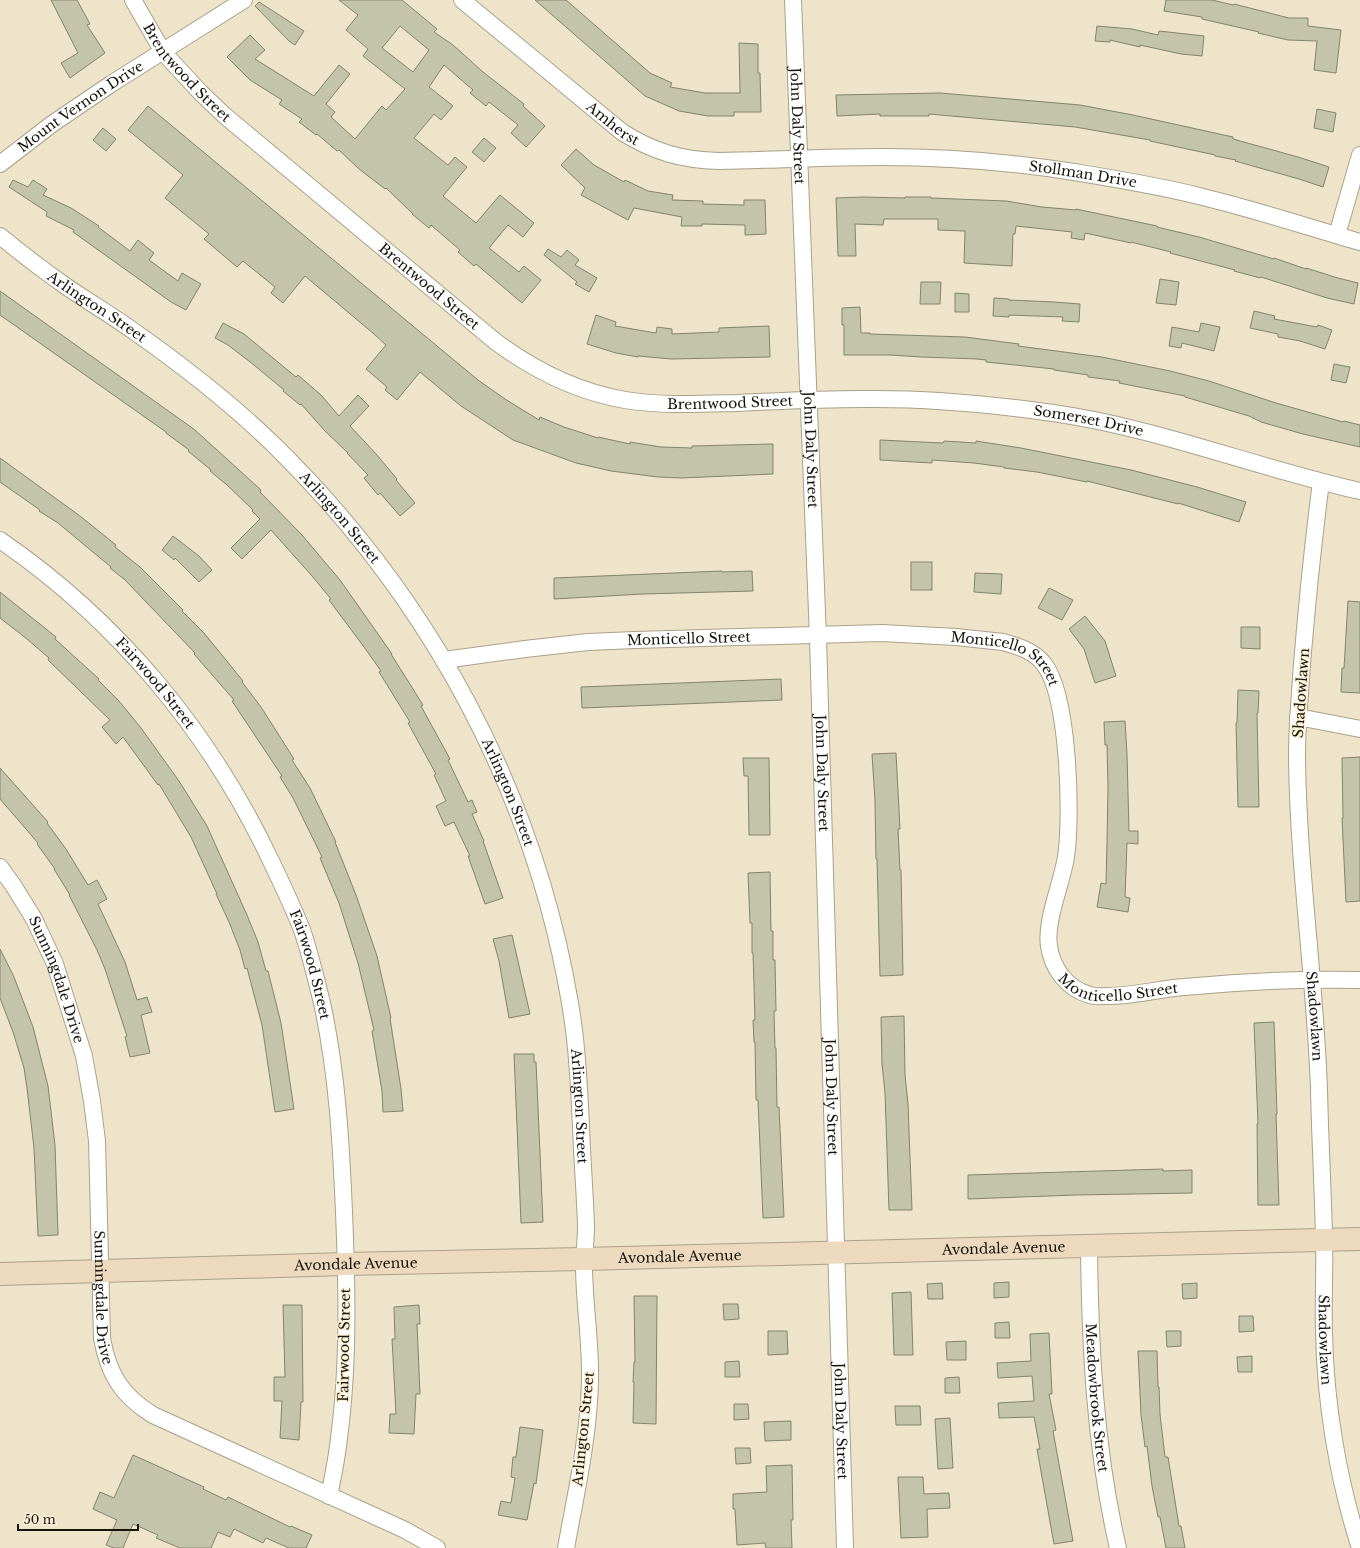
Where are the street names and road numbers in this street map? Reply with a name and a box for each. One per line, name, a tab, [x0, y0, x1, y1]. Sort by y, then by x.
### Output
street label: Brentwood Street	[139, 20, 235, 126]
street label: Mount Vernon Drive	[14, 57, 147, 156]
street label: John Daly Street	[786, 65, 809, 185]
street label: Amherst	[582, 97, 643, 150]
street label: Stollman Drive	[1028, 157, 1138, 191]
street label: Brentwood Street	[375, 239, 484, 334]
street label: Arlington Street	[43, 266, 150, 347]
street label: John Daly Street	[799, 389, 822, 509]
street label: Brentwood Street	[667, 391, 794, 413]
street label: Somerset Drive	[1032, 401, 1145, 440]
street label: Arlington Street	[295, 467, 385, 567]
street label: Monticello Street	[950, 627, 1063, 689]
street label: Monticello Street	[627, 628, 752, 649]
street label: Fairwood Street	[112, 634, 199, 733]
street label: Shadowlawn	[1289, 647, 1313, 739]
street label: John Daly Street	[811, 713, 833, 833]
street label: Arlington Street	[477, 734, 538, 849]
street label: Fairwood Street	[286, 907, 334, 1022]
street label: Sunningdale Drive	[25, 913, 88, 1045]
street label: Monticello Street	[1054, 969, 1179, 1005]
street label: Shadowlawn	[1302, 970, 1327, 1062]
street label: John Daly Street	[821, 1037, 842, 1157]
street label: Arlington Street	[567, 1047, 592, 1165]
street label: Sunningdale Drive	[90, 1230, 117, 1367]
street label: Avondale Avenue	[941, 1238, 1066, 1259]
street label: Avondale Avenue	[617, 1246, 742, 1267]
street label: Avondale Avenue	[293, 1253, 418, 1275]
street label: Fairwood Street	[334, 1287, 354, 1402]
street label: Shadowlawn	[1315, 1295, 1336, 1386]
street label: Meadowbrook Street	[1082, 1323, 1113, 1474]
street label: John Daly Street	[830, 1361, 852, 1481]
street label: Arlington Street	[568, 1370, 598, 1488]

